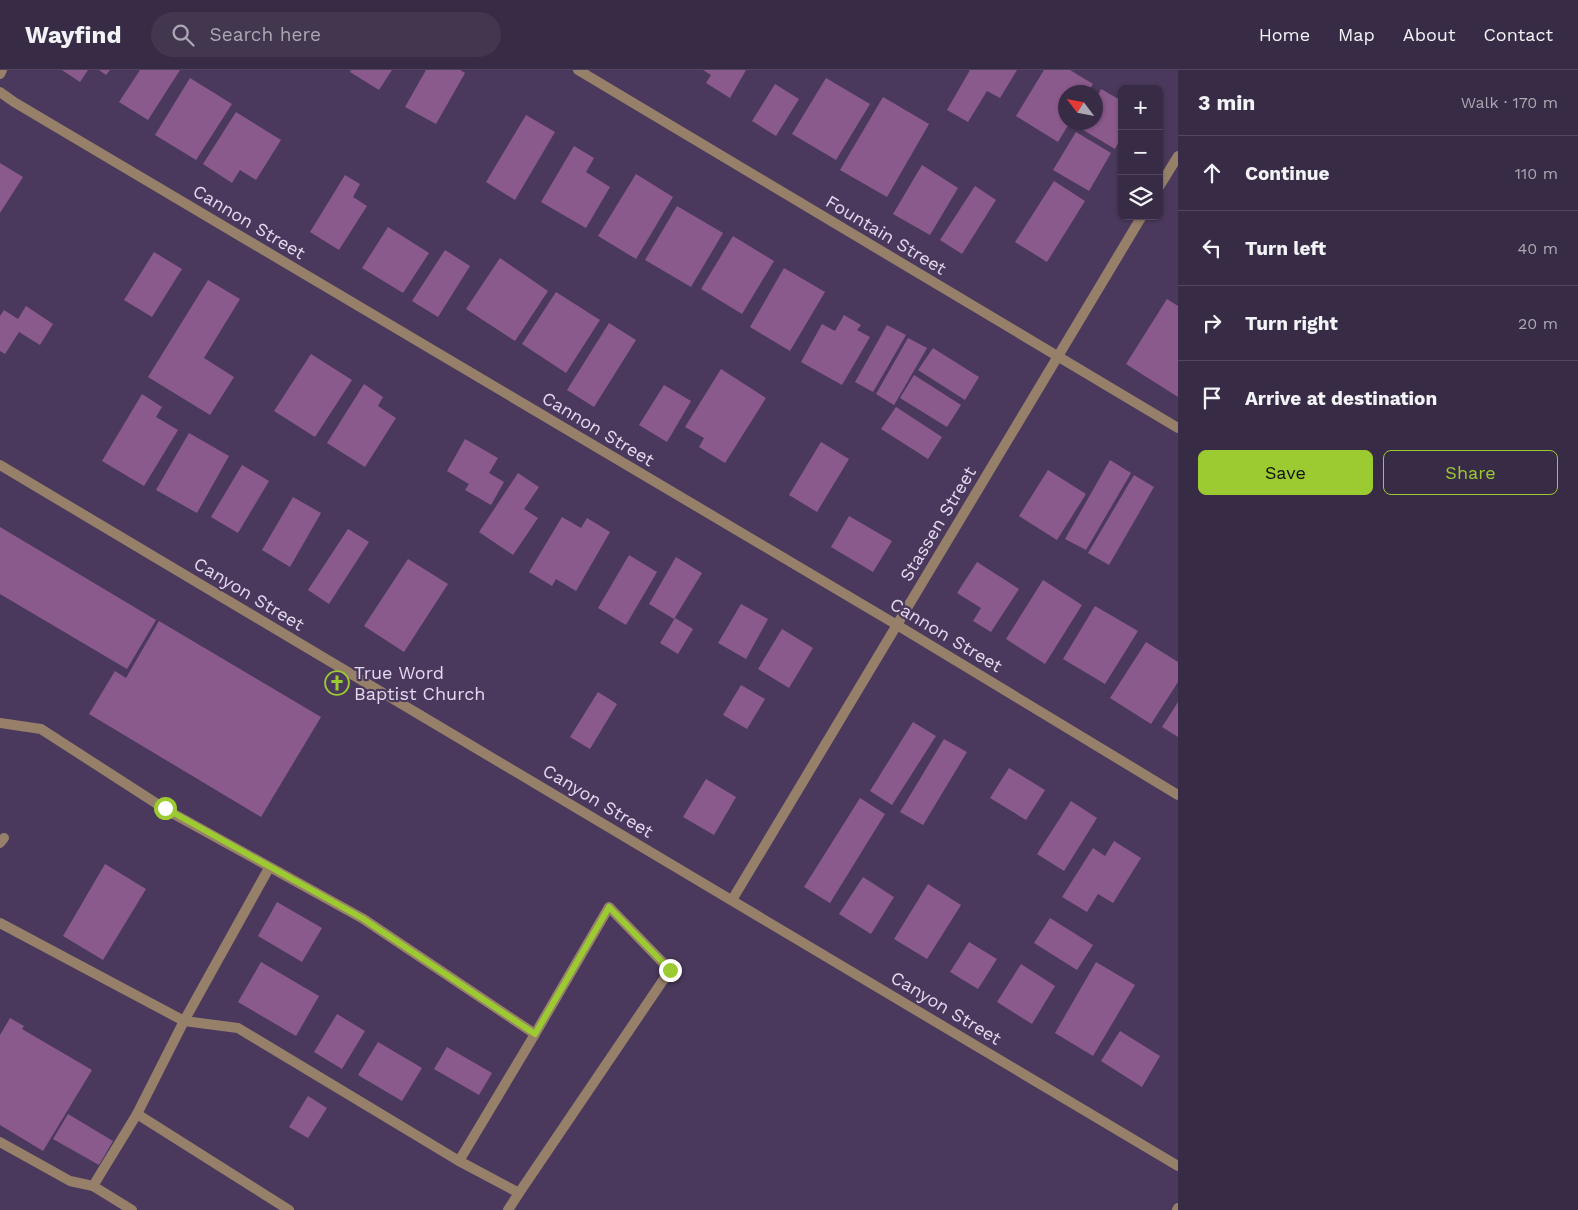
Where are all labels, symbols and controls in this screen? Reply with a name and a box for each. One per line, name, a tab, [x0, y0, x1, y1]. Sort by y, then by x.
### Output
search box	[151, 12, 501, 57]
text: Wayfind	[25, 21, 121, 49]
icon: search	[169, 21, 197, 49]
text: Search here	[209, 23, 321, 46]
text: Home	[1259, 24, 1310, 45]
text: Map	[1338, 24, 1375, 45]
text: About	[1403, 24, 1455, 45]
text: Contact	[1483, 24, 1553, 45]
north arrow	[1058, 85, 1103, 130]
map controls	[1118, 85, 1163, 220]
button: +	[1118, 85, 1163, 130]
text: 3 min	[1198, 90, 1255, 115]
text: Walk · 170 m	[1461, 93, 1558, 112]
button: −	[1118, 130, 1163, 175]
icon: ahead	[1198, 159, 1226, 187]
text: Continue	[1245, 162, 1329, 185]
text: 110 m	[1515, 164, 1558, 183]
button: layers	[1118, 175, 1163, 220]
street label: Cannon Street	[189, 180, 310, 264]
street label: Fountain Street	[822, 190, 951, 279]
icon: left	[1198, 234, 1226, 262]
text: Turn left	[1245, 237, 1326, 260]
text: 40 m	[1518, 239, 1558, 258]
icon: right	[1198, 309, 1226, 337]
text: Turn right	[1245, 312, 1338, 335]
text: 20 m	[1518, 314, 1558, 333]
icon: arrive	[1198, 384, 1226, 412]
street label: Cannon Street	[538, 387, 659, 471]
text: Arrive at destination	[1245, 387, 1437, 410]
button: Save	[1198, 450, 1373, 495]
button: Share	[1383, 450, 1558, 495]
street label: Stassen Street	[895, 462, 980, 585]
street label: Canyon Street	[190, 552, 309, 635]
street label: Cannon Street	[886, 593, 1007, 677]
place label: True Word Baptist Church	[354, 662, 485, 704]
church icon: True Word Baptist Church	[324, 670, 350, 696]
street label: Canyon Street	[539, 759, 658, 842]
route start	[154, 797, 177, 820]
route end	[659, 959, 682, 982]
street label: Canyon Street	[887, 966, 1006, 1049]

